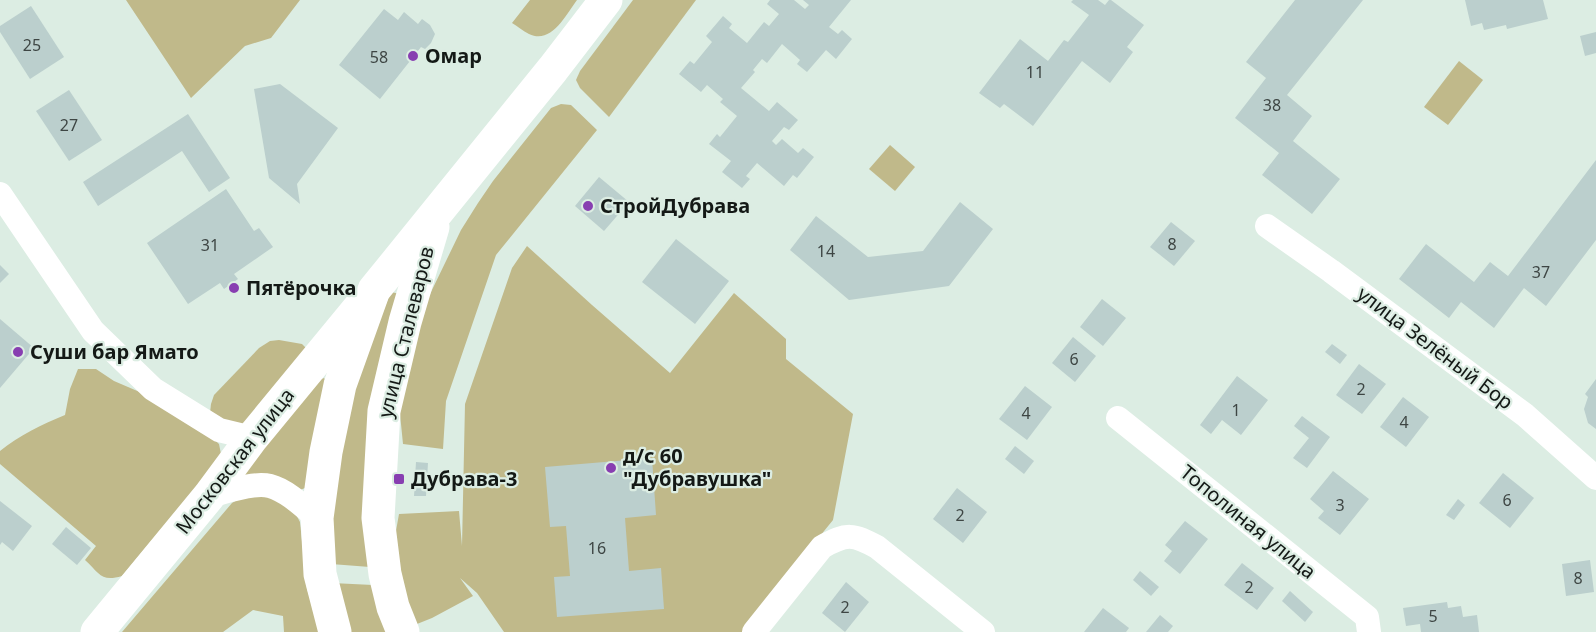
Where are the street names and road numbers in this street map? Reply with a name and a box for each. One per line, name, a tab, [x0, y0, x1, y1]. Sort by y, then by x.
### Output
street label: улица Сталеваров	[371, 243, 440, 420]
street label: улица Зелёный Бор	[1352, 280, 1519, 415]
street label: Московская улица	[169, 382, 300, 539]
street label: Тополиная улица	[1175, 459, 1322, 585]

